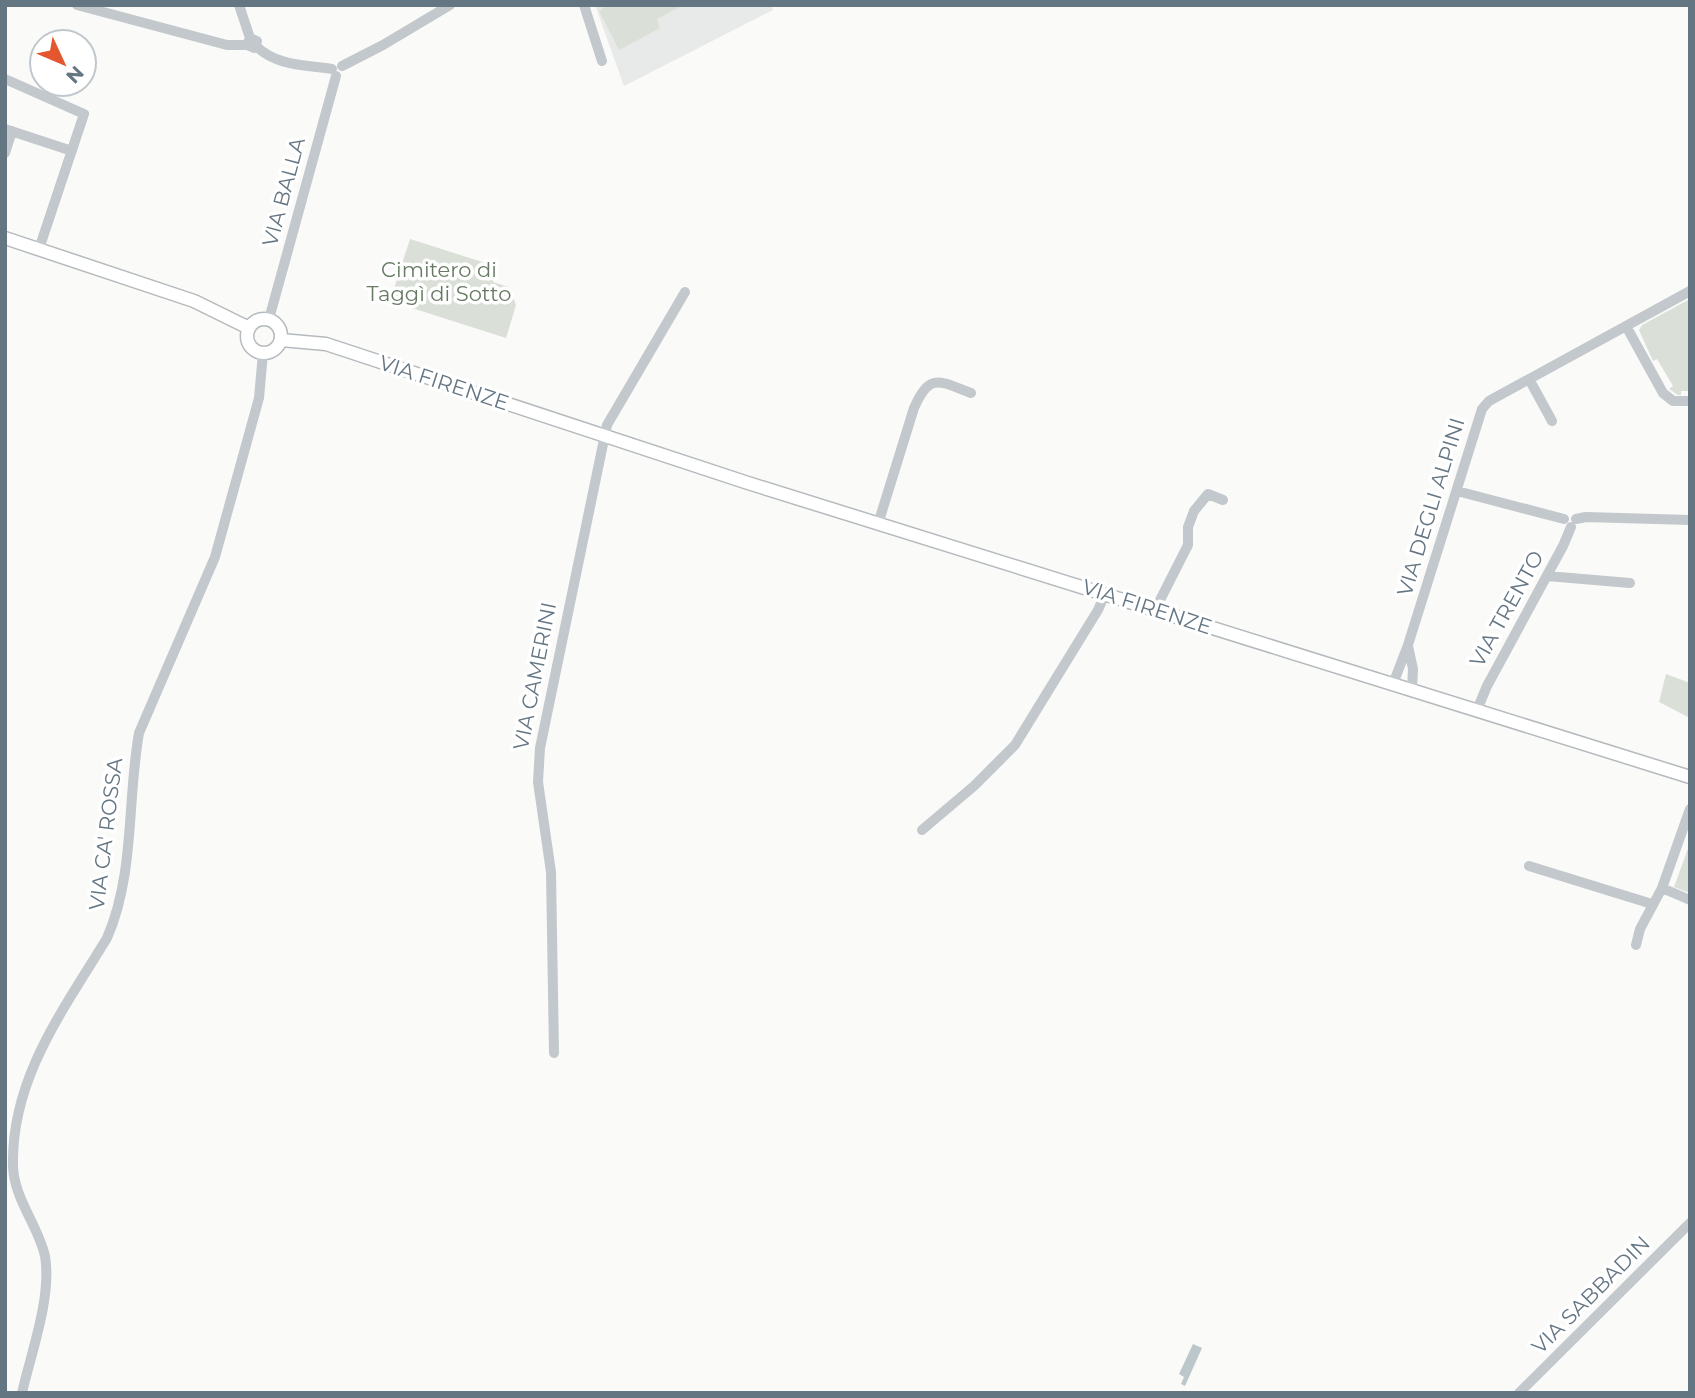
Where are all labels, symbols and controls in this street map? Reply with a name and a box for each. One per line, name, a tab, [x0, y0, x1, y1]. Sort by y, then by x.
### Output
north arrow	[28, 28, 98, 98]
text: N	[61, 61, 88, 88]
street label: VIA BALLA	[257, 134, 310, 249]
park label: Cimitero di Taggì di Sotto	[367, 257, 511, 306]
street label: VIA FIRENZE	[376, 350, 512, 415]
street label: VIA DEGLI ALPINI	[1392, 415, 1470, 599]
street label: VIA TRENTO	[1464, 546, 1549, 671]
street label: VIA FIRENZE	[1079, 574, 1215, 639]
street label: VIA CAMERINI	[508, 600, 561, 752]
street label: VIA CA' ROSSA	[84, 755, 127, 912]
street label: VIA SABBADIN	[1526, 1230, 1655, 1359]

